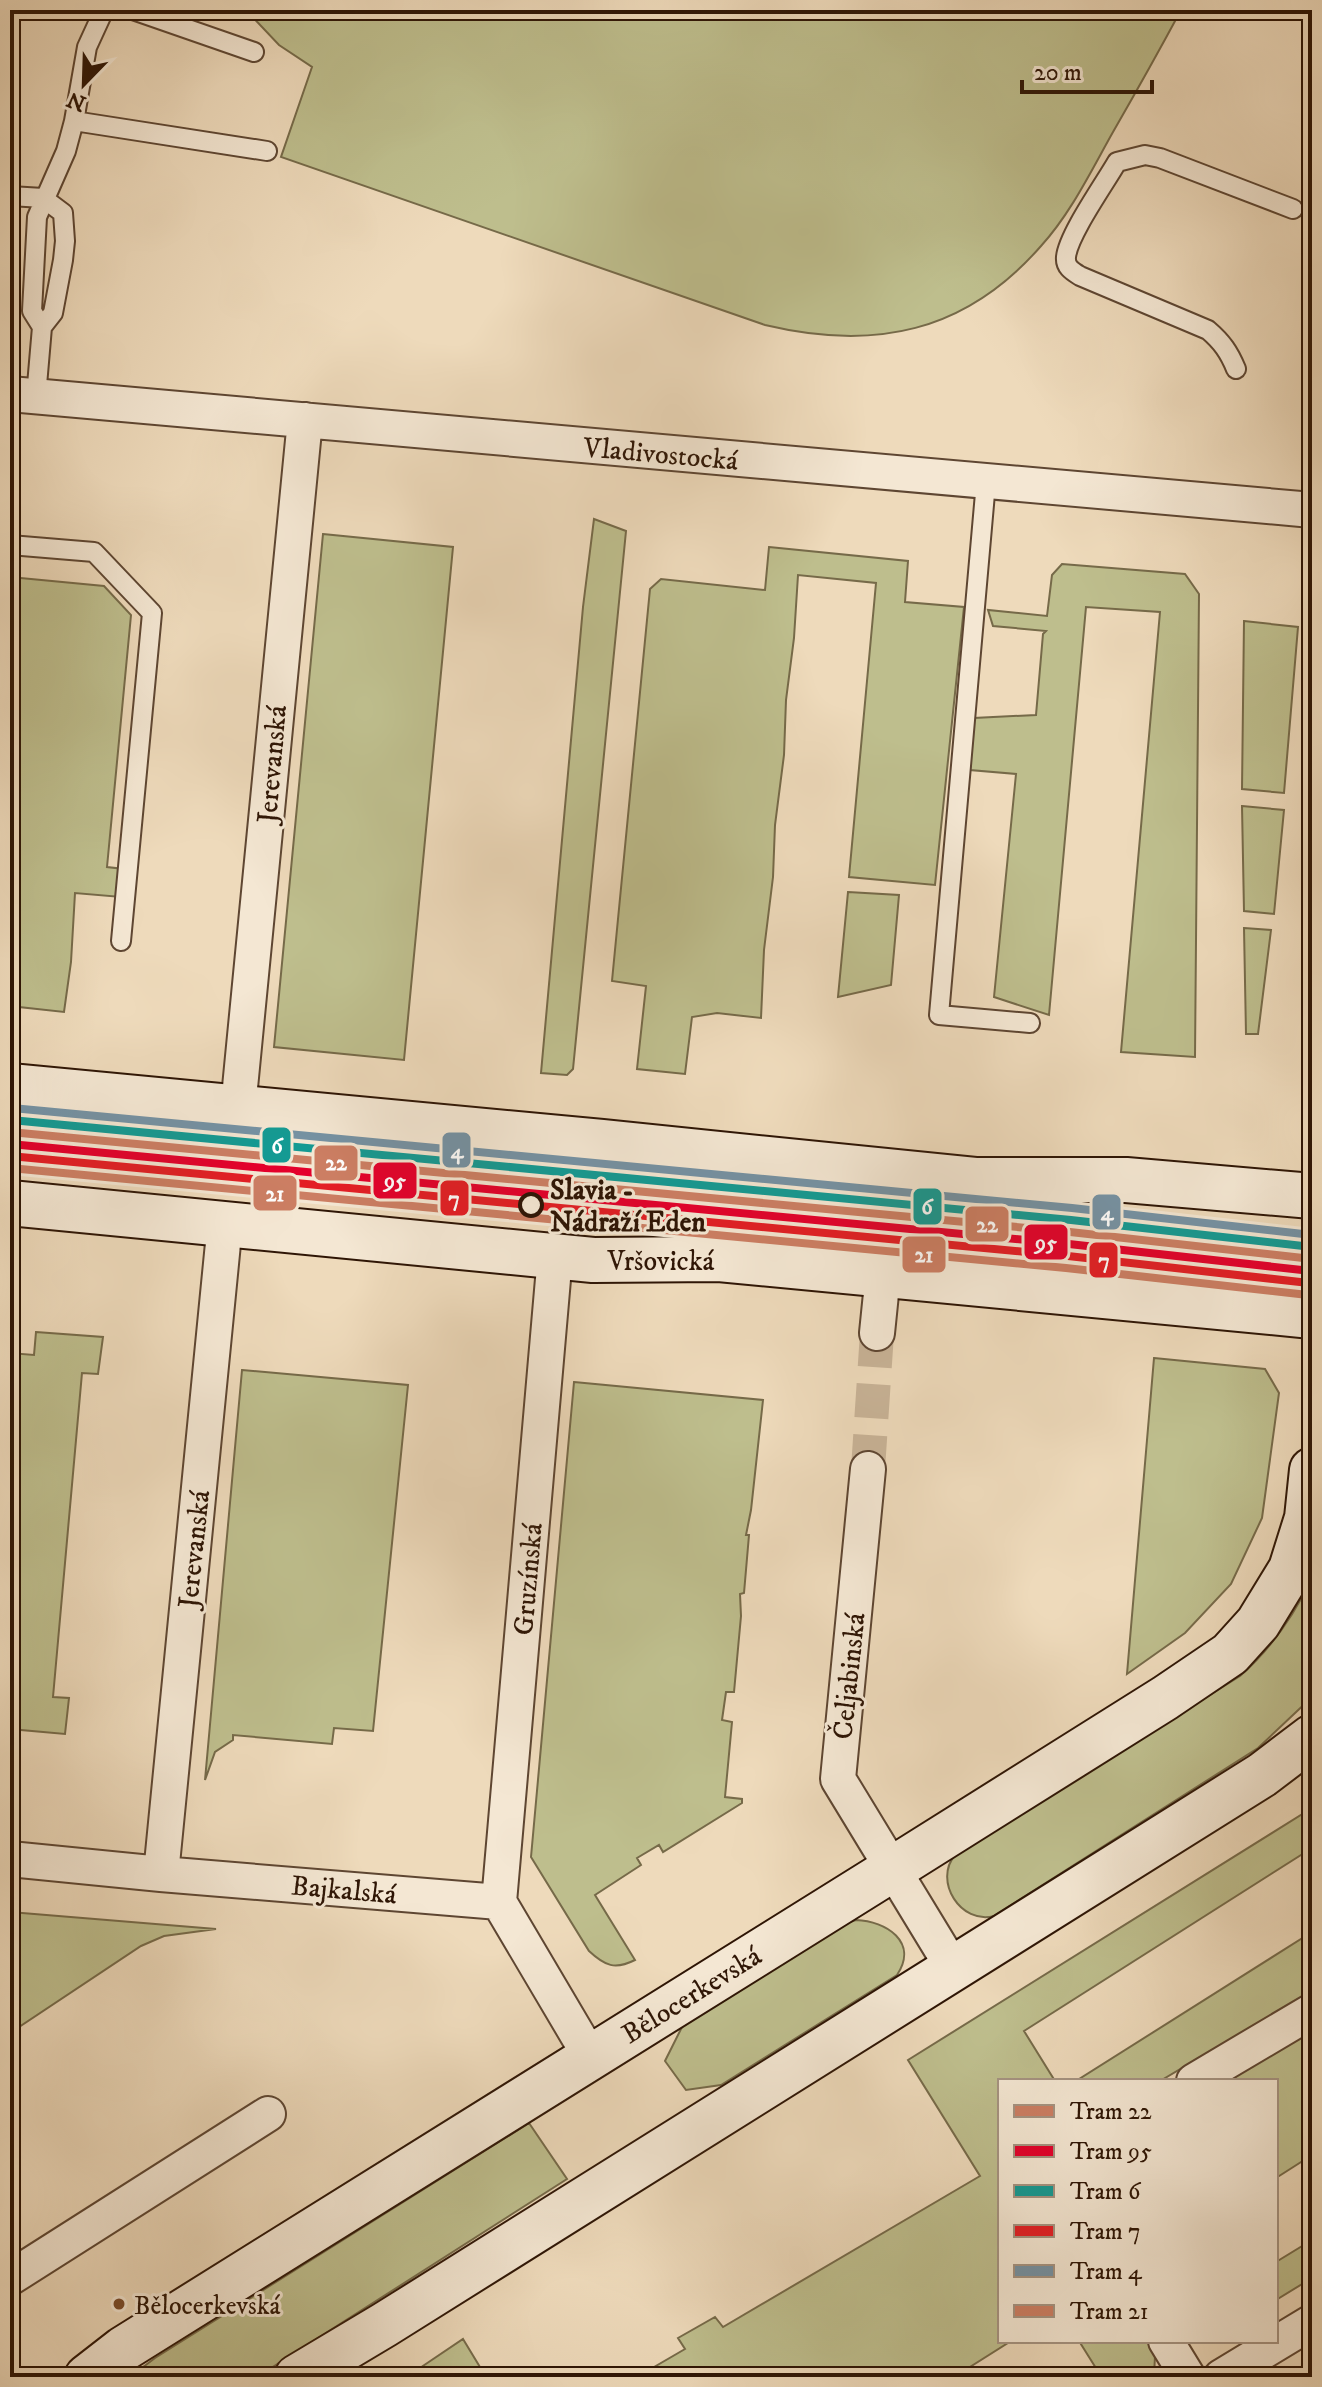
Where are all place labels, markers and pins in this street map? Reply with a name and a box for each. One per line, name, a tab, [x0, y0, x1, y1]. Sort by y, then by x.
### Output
place label: Slavia - Nádraží Eden	[550, 1173, 706, 1240]
marker: Slavia - Nádraží Eden	[519, 1193, 543, 1217]
place label: Bělocerkevská	[134, 2290, 281, 2323]
marker: Bělocerkevská	[111, 2296, 127, 2312]

